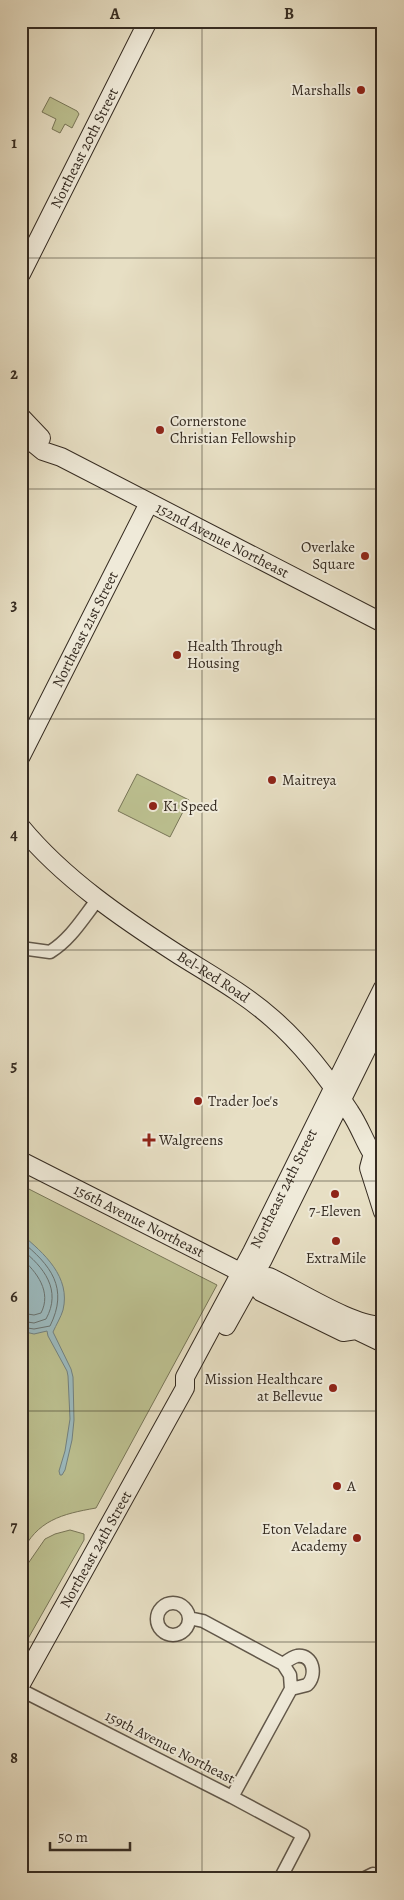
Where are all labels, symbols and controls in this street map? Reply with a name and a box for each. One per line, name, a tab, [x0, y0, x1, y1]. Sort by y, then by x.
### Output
text: A	[109, 3, 121, 25]
text: B	[284, 3, 294, 25]
place label: Marshalls	[291, 80, 351, 100]
street label: Northeast 20th Street	[46, 84, 123, 212]
marker: Marshalls	[355, 84, 367, 96]
text: 1	[11, 132, 17, 154]
text: 2	[10, 363, 18, 385]
place label: Cornerstone Christian Fellowship	[170, 411, 296, 448]
marker: Cornerstone Christian Fellowship	[154, 424, 166, 436]
street label: 152nd Avenue Northeast	[152, 498, 292, 583]
place label: Overlake Square	[301, 537, 355, 574]
marker: Overlake Square	[359, 550, 371, 562]
street label: Northeast 21st Street	[47, 568, 123, 691]
text: 3	[11, 594, 18, 616]
place label: Health Through Housing	[187, 636, 283, 673]
marker: Health Through Housing	[171, 649, 183, 661]
place label: Maitreya	[282, 770, 336, 790]
marker: Maitreya	[266, 774, 278, 786]
place label: K1 Speed	[163, 796, 219, 816]
marker: K1 Speed	[147, 800, 159, 812]
text: 4	[10, 824, 18, 846]
street label: Bel-Red Road	[173, 946, 255, 1008]
text: 5	[11, 1055, 18, 1077]
place label: Trader Joe's	[208, 1091, 278, 1111]
marker: Trader Joe's	[192, 1095, 204, 1107]
street label: Northeast 24th Street	[245, 1125, 322, 1252]
place label: Walgreens	[158, 1130, 223, 1150]
marker: Walgreens	[143, 1134, 155, 1146]
street label: 156th Avenue Northeast	[70, 1179, 207, 1262]
marker: 7-Eleven	[329, 1188, 341, 1200]
place label: 7-Eleven	[309, 1201, 361, 1221]
marker: ExtraMile	[330, 1235, 342, 1247]
place label: ExtraMile	[306, 1248, 367, 1268]
text: 6	[10, 1286, 18, 1308]
place label: Mission Healthcare at Bellevue	[204, 1369, 323, 1406]
marker: Mission Healthcare at Bellevue	[327, 1382, 339, 1394]
place label: A	[346, 1476, 356, 1496]
marker: A	[331, 1480, 343, 1492]
street label: Northeast 24th Street	[55, 1487, 136, 1612]
text: 7	[11, 1516, 18, 1538]
place label: Eton Veladare Academy	[262, 1519, 347, 1556]
marker: Eton Veladare Academy	[351, 1532, 363, 1544]
street label: 159th Avenue Northeast	[102, 1706, 238, 1788]
text: 8	[10, 1747, 18, 1769]
scale bar	[50, 1820, 130, 1852]
text: 50 m	[58, 1827, 88, 1847]

